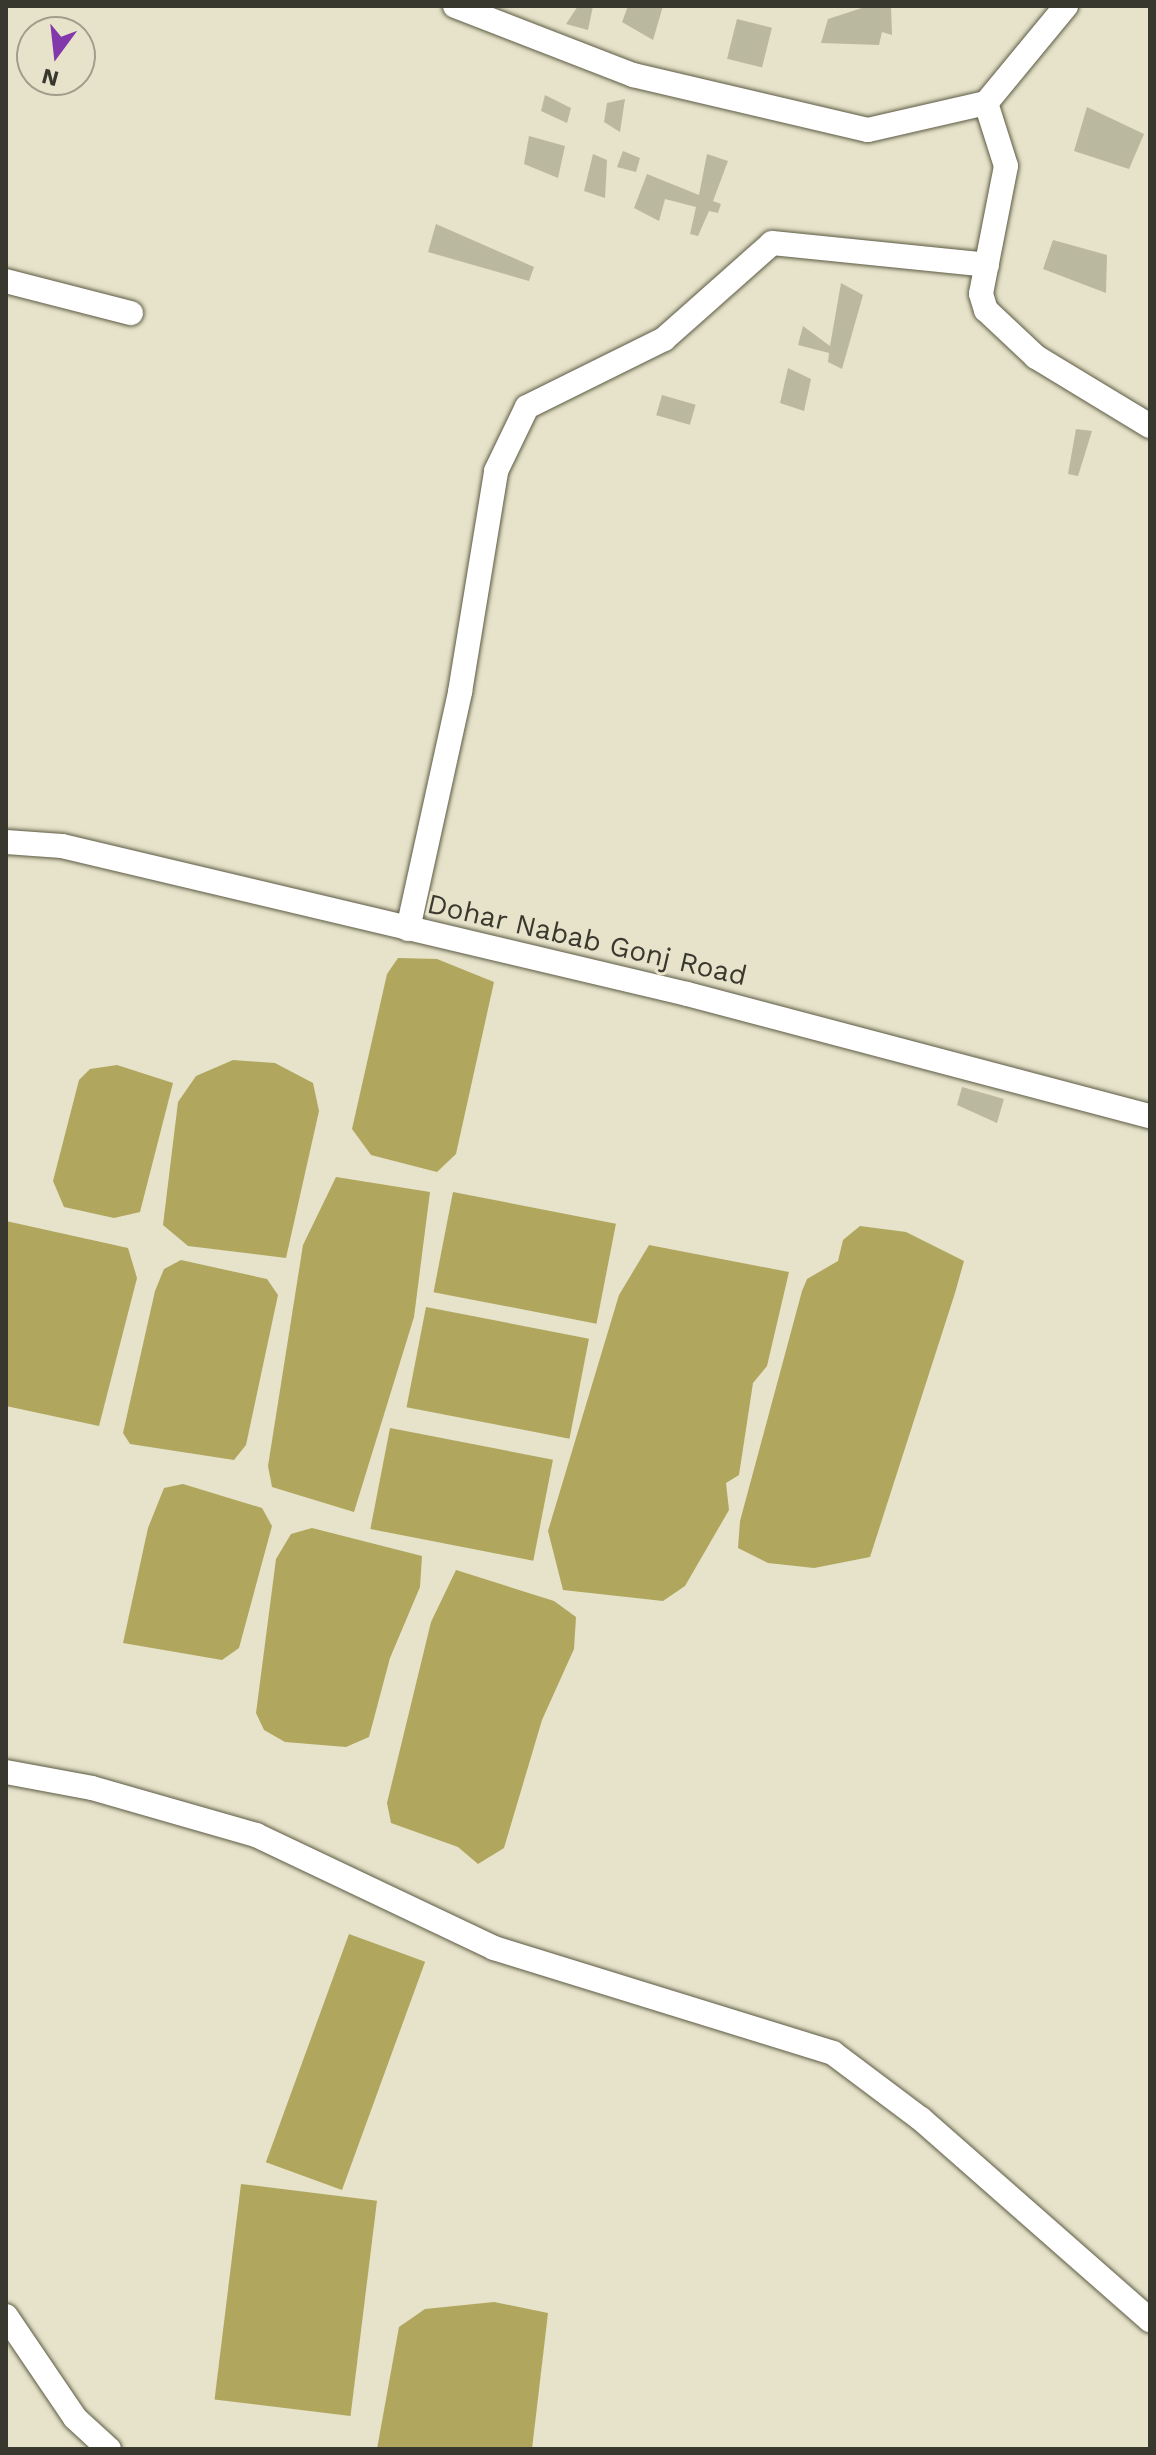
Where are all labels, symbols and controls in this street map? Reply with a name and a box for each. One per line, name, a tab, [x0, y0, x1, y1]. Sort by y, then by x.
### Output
north arrow	[16, 16, 96, 96]
text: N	[39, 64, 61, 92]
street label: Dohar Nabab Gonj Road	[424, 887, 750, 993]

